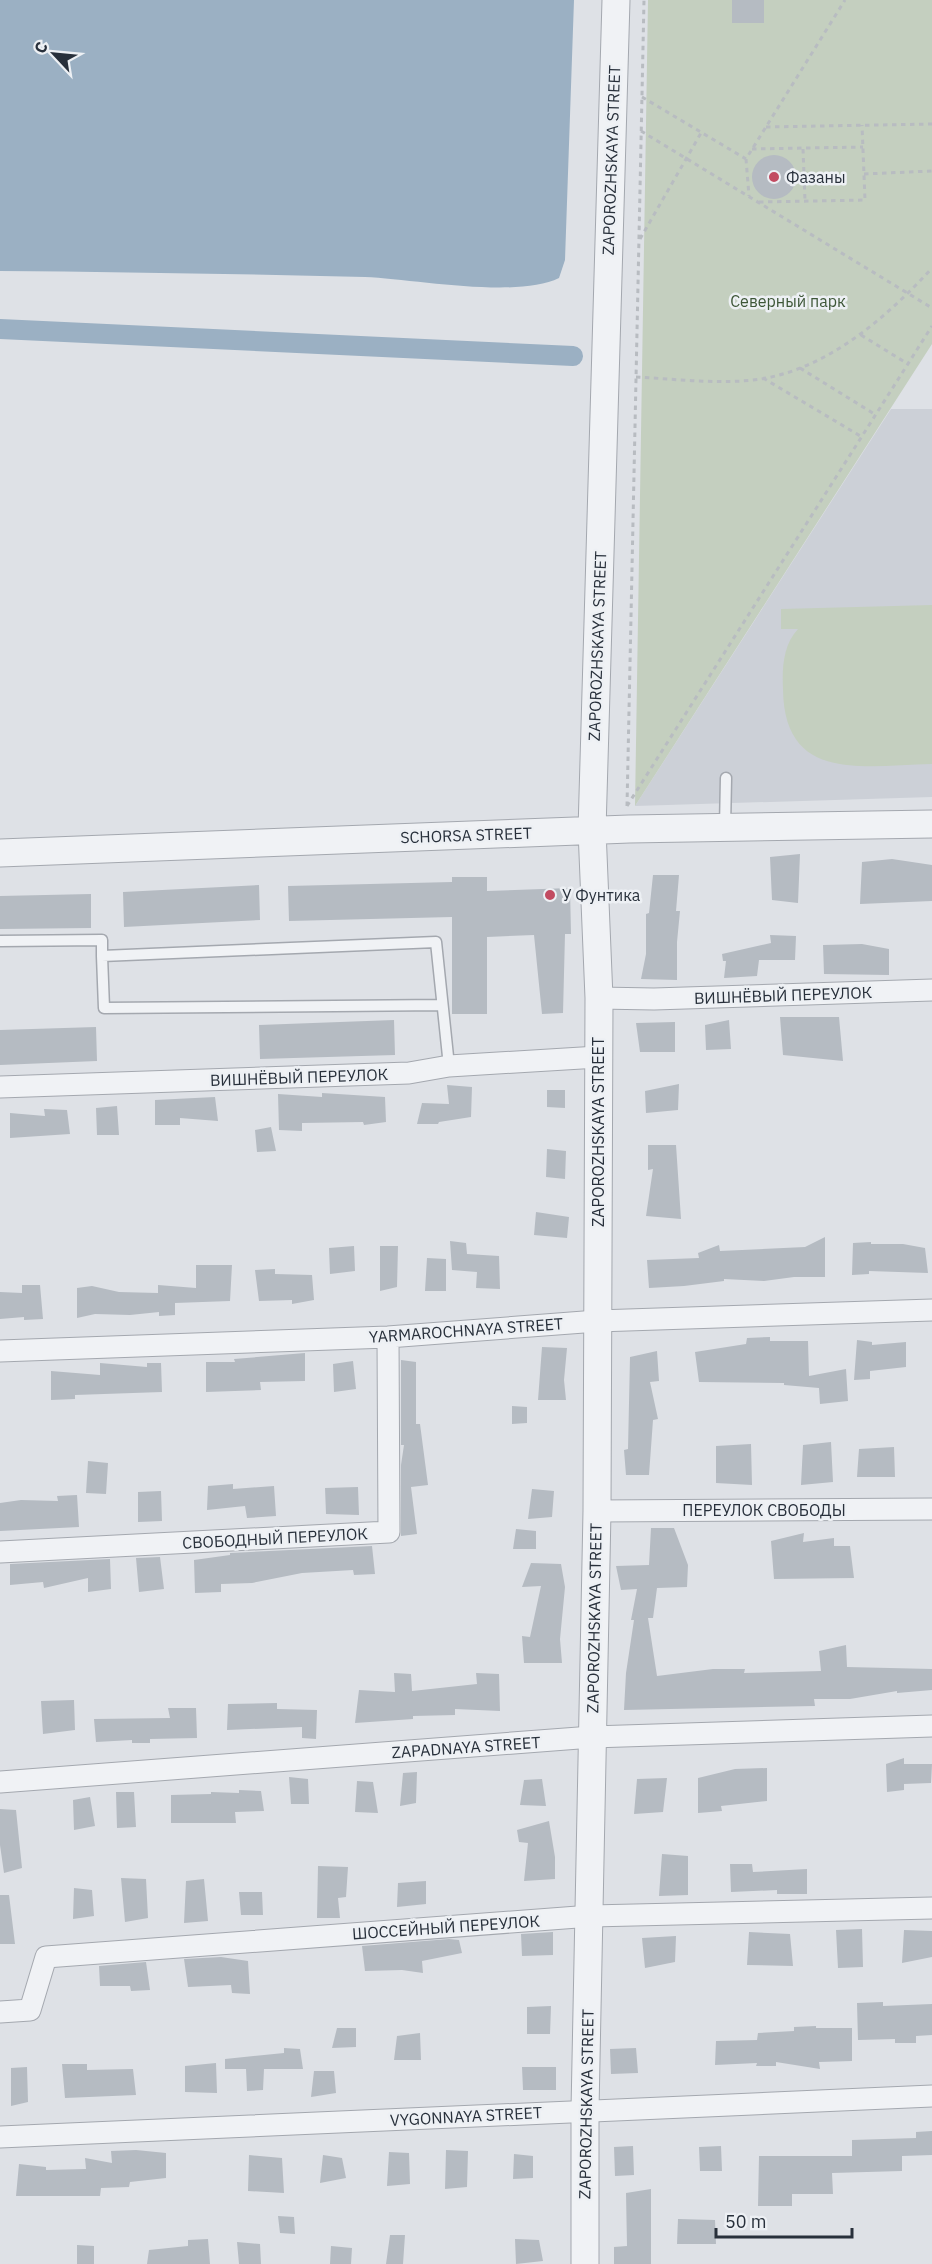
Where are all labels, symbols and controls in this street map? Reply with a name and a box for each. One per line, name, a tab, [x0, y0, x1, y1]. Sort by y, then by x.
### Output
north arrow	[24, 24, 84, 84]
text: С	[29, 38, 52, 56]
street label: ZAPOROZHSKAYA STREET	[598, 65, 624, 255]
place label: Фазаны	[786, 167, 846, 187]
marker: Фазаны	[767, 170, 781, 184]
park label: Северный парк	[730, 291, 846, 311]
street label: ZAPOROZHSKAYA STREET	[584, 551, 610, 741]
street label: SCHORSA STREET	[400, 823, 532, 847]
place label: У Фунтика	[562, 885, 641, 905]
marker: У Фунтика	[543, 888, 557, 902]
street label: ВИШНЁВЫЙ ПЕРЕУЛОК	[694, 982, 872, 1008]
street label: ZAPOROZHSKAYA STREET	[588, 1037, 608, 1227]
street label: ВИШНЁВЫЙ ПЕРЕУЛОК	[210, 1064, 388, 1090]
street label: YARMAROCHNAYA STREET	[368, 1313, 564, 1347]
street label: ПЕРЕУЛОК СВОБОДЫ	[682, 1500, 846, 1520]
street label: СВОБОДНЫЙ ПЕРЕУЛОК	[182, 1523, 368, 1553]
street label: ZAPOROZHSKAYA STREET	[582, 1523, 606, 1713]
street label: ZAPADNAYA STREET	[391, 1732, 541, 1762]
street label: ШОССЕЙНЫЙ ПЕРЕУЛОК	[351, 1910, 541, 1944]
street label: ZAPOROZHSKAYA STREET	[574, 2009, 598, 2199]
street label: VYGONNAYA STREET	[389, 2102, 543, 2130]
scale bar	[716, 2201, 852, 2239]
text: 50 m	[725, 2210, 767, 2233]

